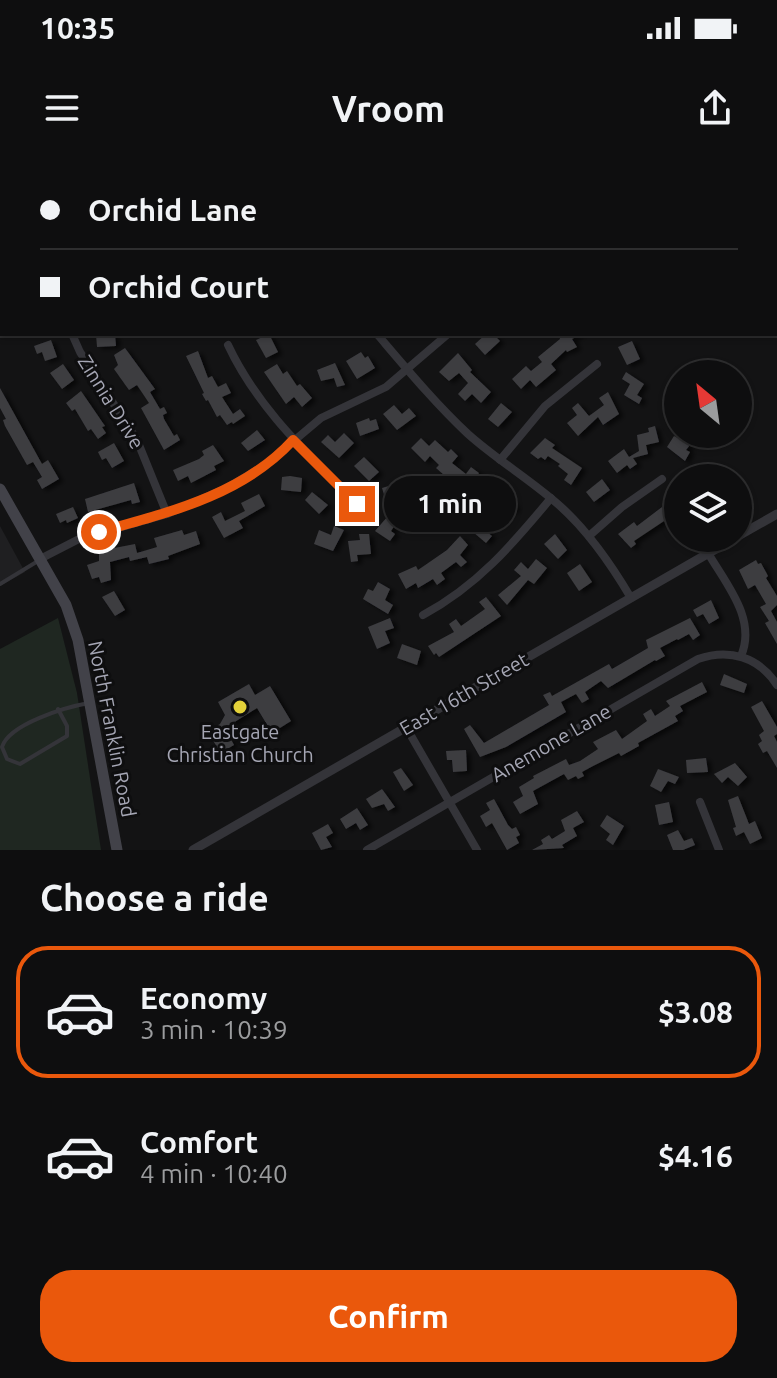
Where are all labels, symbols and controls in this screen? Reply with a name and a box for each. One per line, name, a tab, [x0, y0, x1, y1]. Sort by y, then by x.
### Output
text: 10:35	[40, 11, 115, 45]
icon: menu	[40, 86, 84, 130]
icon: share	[693, 86, 737, 130]
text: Vroom	[332, 88, 445, 129]
text: Orchid Lane	[88, 193, 257, 227]
text: Orchid Court	[88, 270, 269, 304]
street label: Zinnia Drive	[74, 351, 149, 453]
north arrow	[664, 360, 752, 448]
map controls	[664, 360, 752, 552]
button: layers	[664, 464, 752, 552]
callout: 1 min	[385, 476, 517, 532]
route end	[339, 486, 375, 522]
text: 1 min	[417, 489, 483, 518]
route start	[81, 514, 117, 550]
street label: North Franklin Road	[84, 639, 141, 819]
street label: East 16th Street	[395, 647, 532, 740]
marker: Eastgate Christian Church	[231, 698, 249, 716]
street label: Anemone Lane	[487, 699, 615, 786]
place label: Eastgate Christian Church	[166, 720, 314, 766]
text: Choose a ride	[40, 877, 269, 918]
icon: car	[44, 976, 116, 1048]
text: Economy	[140, 981, 267, 1015]
text: $3.08	[658, 995, 733, 1029]
text: 3 min · 10:39	[140, 1015, 288, 1044]
icon: car	[44, 1120, 116, 1192]
text: Comfort	[140, 1125, 258, 1159]
text: $4.16	[658, 1139, 733, 1173]
text: 4 min · 10:40	[140, 1159, 288, 1188]
button: Confirm	[40, 1270, 737, 1362]

